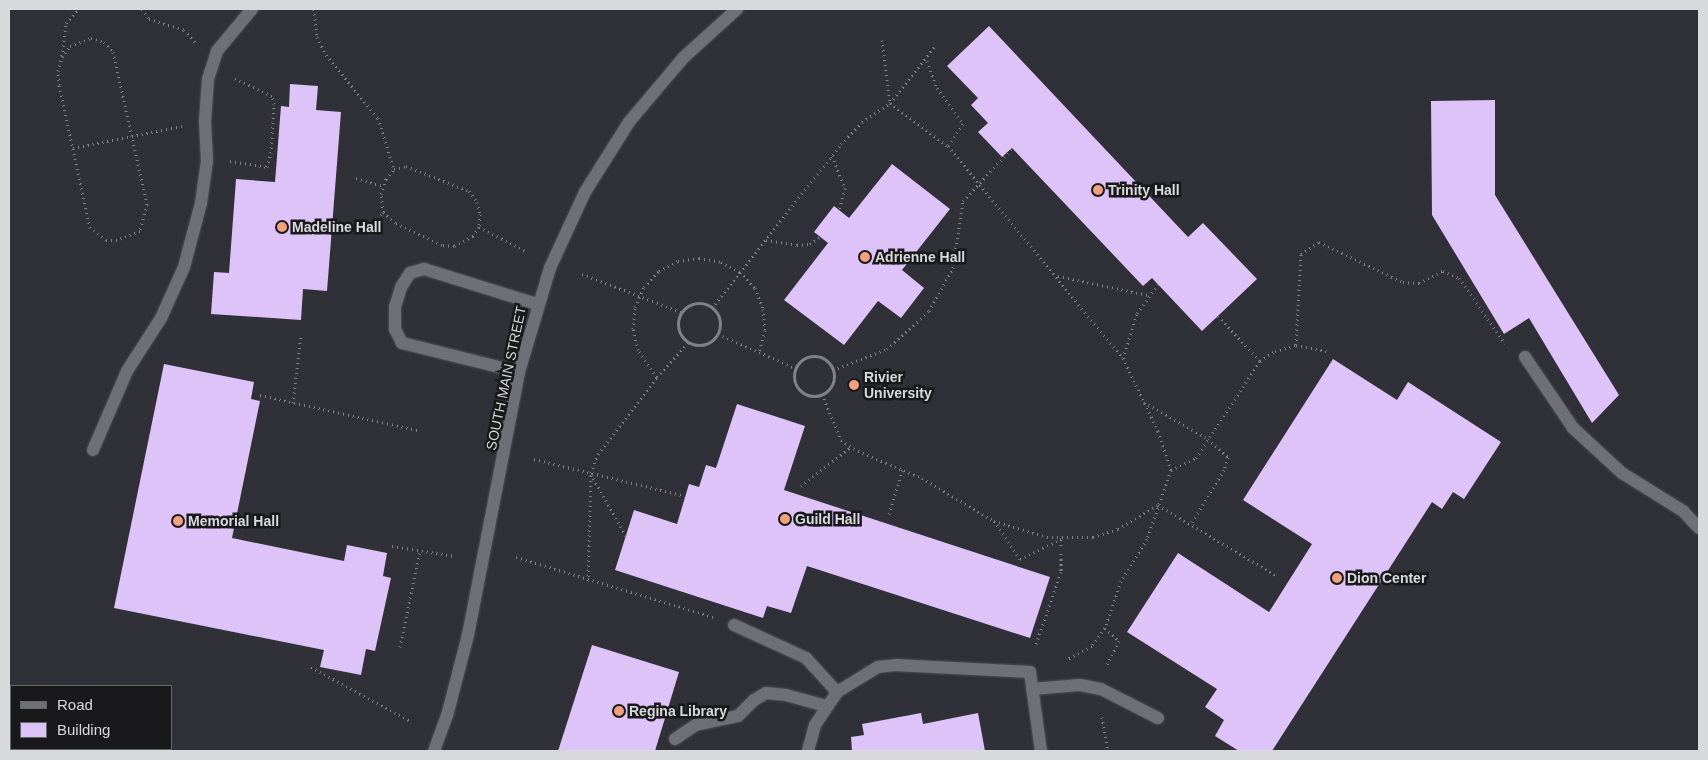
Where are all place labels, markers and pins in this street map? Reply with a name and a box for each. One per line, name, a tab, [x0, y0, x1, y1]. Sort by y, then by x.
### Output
place label: Trinity Hall	[1108, 182, 1180, 198]
marker: Trinity Hall	[1092, 184, 1104, 196]
place label: Madeline Hall	[292, 219, 381, 235]
marker: Madeline Hall	[276, 221, 288, 233]
place label: Adrienne Hall	[875, 249, 965, 265]
marker: Adrienne Hall	[859, 251, 871, 263]
place label: Rivier University	[864, 369, 932, 402]
marker: Rivier University	[848, 379, 860, 391]
place label: Guild Hall	[795, 511, 860, 527]
place label: Memorial Hall	[188, 513, 279, 529]
marker: Guild Hall	[779, 513, 791, 525]
marker: Memorial Hall	[172, 515, 184, 527]
place label: Dion Center	[1347, 570, 1426, 586]
marker: Dion Center	[1331, 572, 1343, 584]
place label: Regina Library	[629, 703, 727, 719]
marker: Regina Library	[613, 705, 625, 717]

